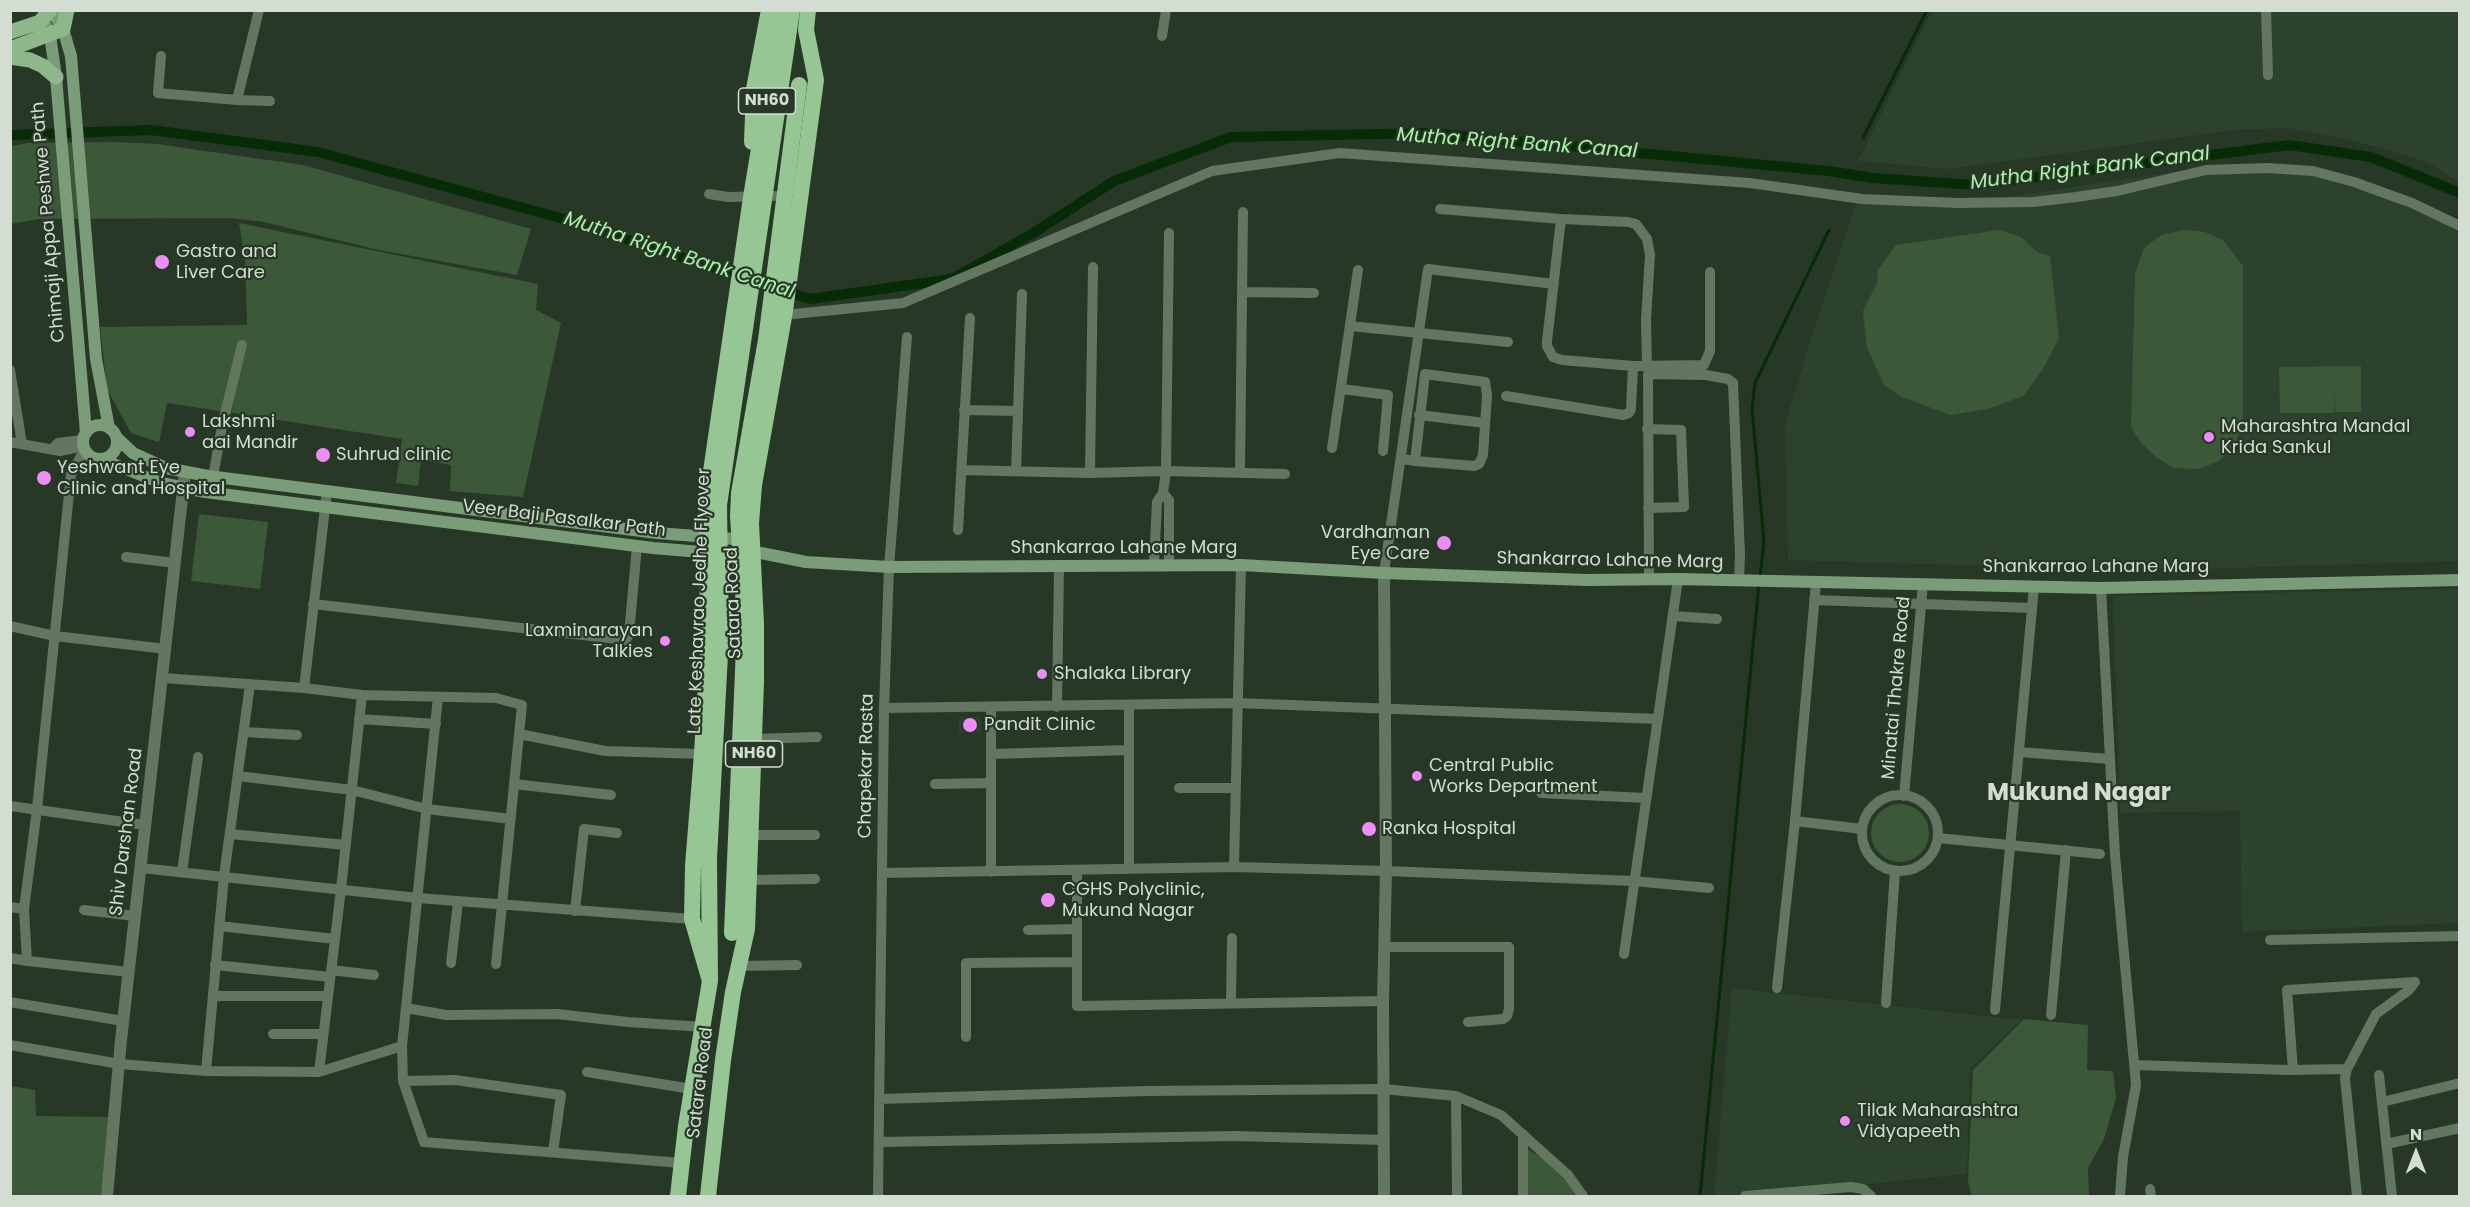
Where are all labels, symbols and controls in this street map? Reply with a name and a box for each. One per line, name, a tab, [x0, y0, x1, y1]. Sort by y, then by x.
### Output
road number: NH60	[738, 88, 795, 114]
street label: Chimaji Appa Peshwe Path	[28, 101, 70, 343]
water label: Mutha Right Bank Canal	[1396, 124, 1638, 164]
water label: Mutha Right Bank Canal	[1969, 142, 2211, 196]
water label: Mutha Right Bank Canal	[561, 207, 797, 305]
place label: Gastro and Liver Care	[176, 241, 277, 284]
marker: Gastro and Liver Care	[153, 253, 171, 271]
place label: Lakshmi aai Mandir	[202, 411, 298, 454]
place label: Maharashtra Mandal Krida Sankul	[2221, 416, 2410, 458]
marker: Lakshmi aai Mandir	[183, 425, 197, 439]
marker: Maharashtra Mandal Krida Sankul	[2202, 430, 2216, 444]
place label: Suhrud clinic	[336, 444, 451, 466]
marker: Suhrud clinic	[314, 446, 332, 464]
place label: Yeshwant Eye Clinic and Hospital	[57, 457, 225, 500]
street label: Late Keshavrao Jedhe Flyover	[685, 468, 715, 734]
marker: Yeshwant Eye Clinic and Hospital	[35, 469, 53, 487]
street label: Veer Baji Pasalkar Path	[461, 496, 667, 542]
place label: Vardhaman Eye Care	[1321, 522, 1430, 564]
marker: Vardhaman Eye Care	[1435, 534, 1453, 552]
street label: Shankarrao Lahane Marg	[1011, 537, 1237, 559]
street label: Satara Road	[721, 547, 747, 659]
street label: Shankarrao Lahane Marg	[1496, 548, 1724, 574]
street label: Shankarrao Lahane Marg	[1983, 556, 2209, 578]
street label: Minatai Thakre Road	[1878, 596, 1916, 780]
place label: Laxminarayan Talkies	[525, 620, 653, 662]
marker: Laxminarayan Talkies	[658, 634, 672, 648]
place label: Shalaka Library	[1054, 663, 1191, 685]
marker: Shalaka Library	[1035, 667, 1049, 681]
street label: Chapekar Rasta	[855, 693, 879, 839]
place label: Pandit Clinic	[984, 714, 1096, 736]
marker: Pandit Clinic	[961, 716, 979, 734]
road number: NH60	[726, 741, 783, 767]
street label: Shiv Darshan Road	[106, 747, 148, 917]
place label: Central Public Works Department	[1429, 755, 1598, 798]
marker: Central Public Works Department	[1410, 769, 1424, 783]
district label: Mukund Nagar	[1987, 780, 2171, 808]
place label: Ranka Hospital	[1382, 818, 1516, 840]
marker: Ranka Hospital	[1360, 820, 1378, 838]
place label: CGHS Polyclinic, Mukund Nagar	[1062, 879, 1204, 922]
marker: CGHS Polyclinic, Mukund Nagar	[1039, 891, 1057, 909]
street label: Satara Road	[683, 1026, 719, 1140]
place label: Tilak Maharashtra Vidyapeeth	[1857, 1100, 2018, 1142]
marker: Tilak Maharashtra Vidyapeeth	[1838, 1114, 1852, 1128]
north arrow	[2386, 1123, 2446, 1183]
text: N	[2410, 1123, 2422, 1146]

